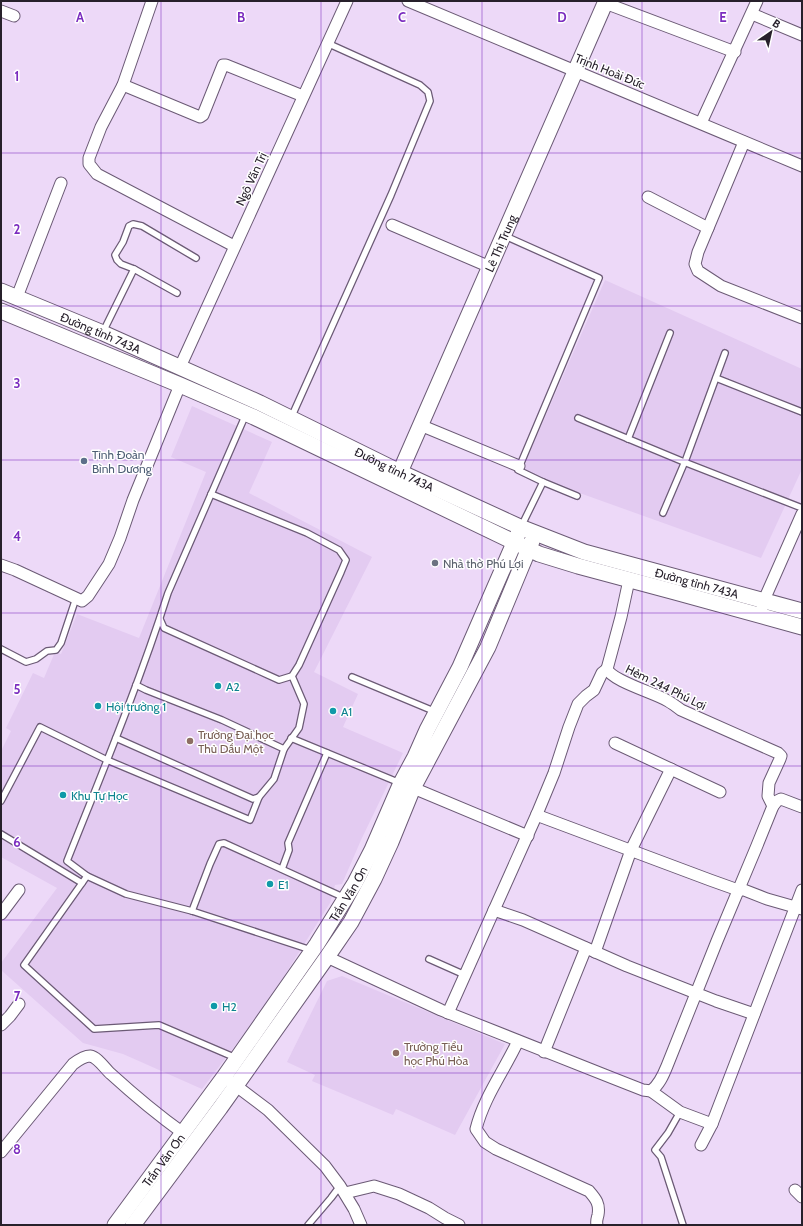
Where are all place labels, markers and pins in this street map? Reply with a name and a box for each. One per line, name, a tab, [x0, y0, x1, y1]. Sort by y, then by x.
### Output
place label: Tỉnh Đoàn Bình Dương	[92, 447, 153, 476]
marker: Tỉnh Đoàn Bình Dương	[79, 456, 89, 466]
place label: Nhà thờ Phú Lợi	[443, 556, 524, 571]
marker: Nhà thờ Phú Lợi	[430, 558, 440, 568]
place label: A2	[226, 679, 240, 694]
marker: A2	[213, 681, 223, 691]
place label: Hội trường 1	[106, 699, 166, 714]
marker: Hội trường 1	[93, 701, 103, 711]
place label: A1	[341, 704, 352, 719]
marker: A1	[328, 706, 338, 716]
place label: Trường Đại học Thủ Dầu Một	[198, 727, 274, 756]
marker: Trường Đại học Thủ Dầu Một	[185, 736, 195, 746]
place label: Khu Tự Học	[71, 788, 129, 803]
marker: Khu Tự Học	[58, 790, 68, 800]
place label: E1	[278, 877, 289, 892]
marker: E1	[265, 879, 275, 889]
place label: H2	[222, 999, 237, 1014]
marker: H2	[209, 1001, 219, 1011]
place label: Trường Tiểu học Phú Hòa	[404, 1039, 468, 1068]
marker: Trường Tiểu học Phú Hòa	[391, 1048, 401, 1058]

